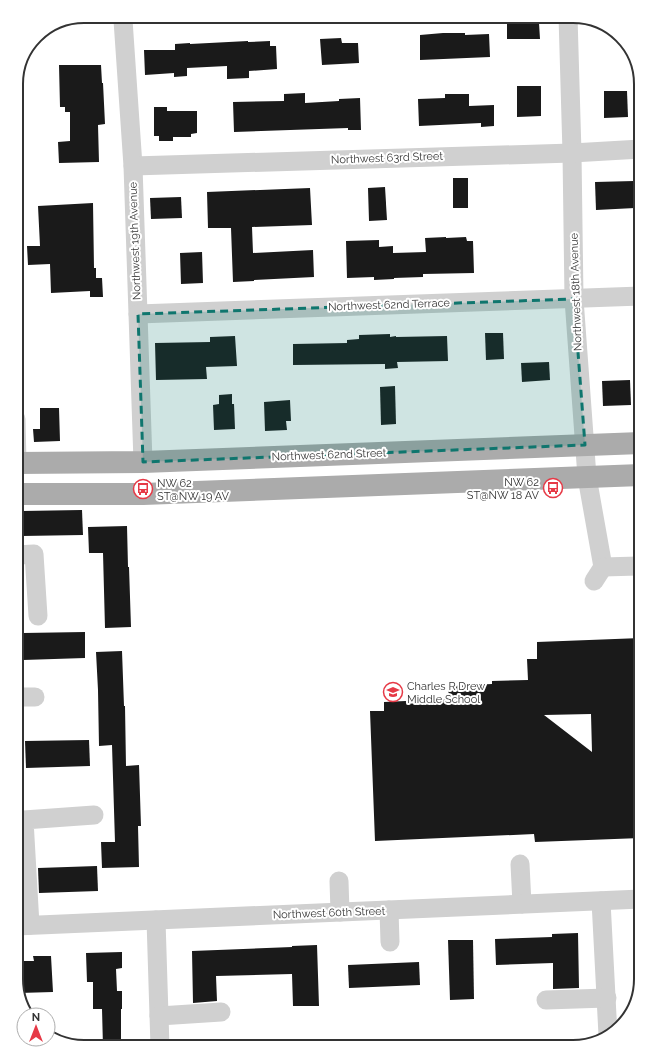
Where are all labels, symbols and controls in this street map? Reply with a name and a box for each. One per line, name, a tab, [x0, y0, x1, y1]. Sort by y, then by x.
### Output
street label: Northwest 63rd Street	[331, 150, 444, 166]
street label: Northwest 19th Avenue	[126, 181, 144, 300]
street label: Northwest 18th Avenue	[567, 232, 585, 351]
street label: Northwest 62nd Terrace	[328, 296, 451, 314]
street label: Northwest 62nd Street	[271, 446, 387, 463]
place label: NW 62 ST@NW 18 AV	[467, 476, 540, 502]
place label: NW 62 ST@NW 19 AV	[157, 477, 230, 503]
bus stop icon: NW 62 ST@NW 18 AV	[542, 477, 564, 499]
bus stop icon: NW 62 ST@NW 19 AV	[132, 478, 154, 500]
place label: Charles R Drew Middle School	[407, 680, 485, 706]
school or university icon: Charles R Drew Middle School	[382, 681, 404, 703]
street label: Northwest 60th Street	[273, 905, 386, 921]
north arrow	[16, 1007, 56, 1047]
text: N	[32, 1011, 40, 1024]

